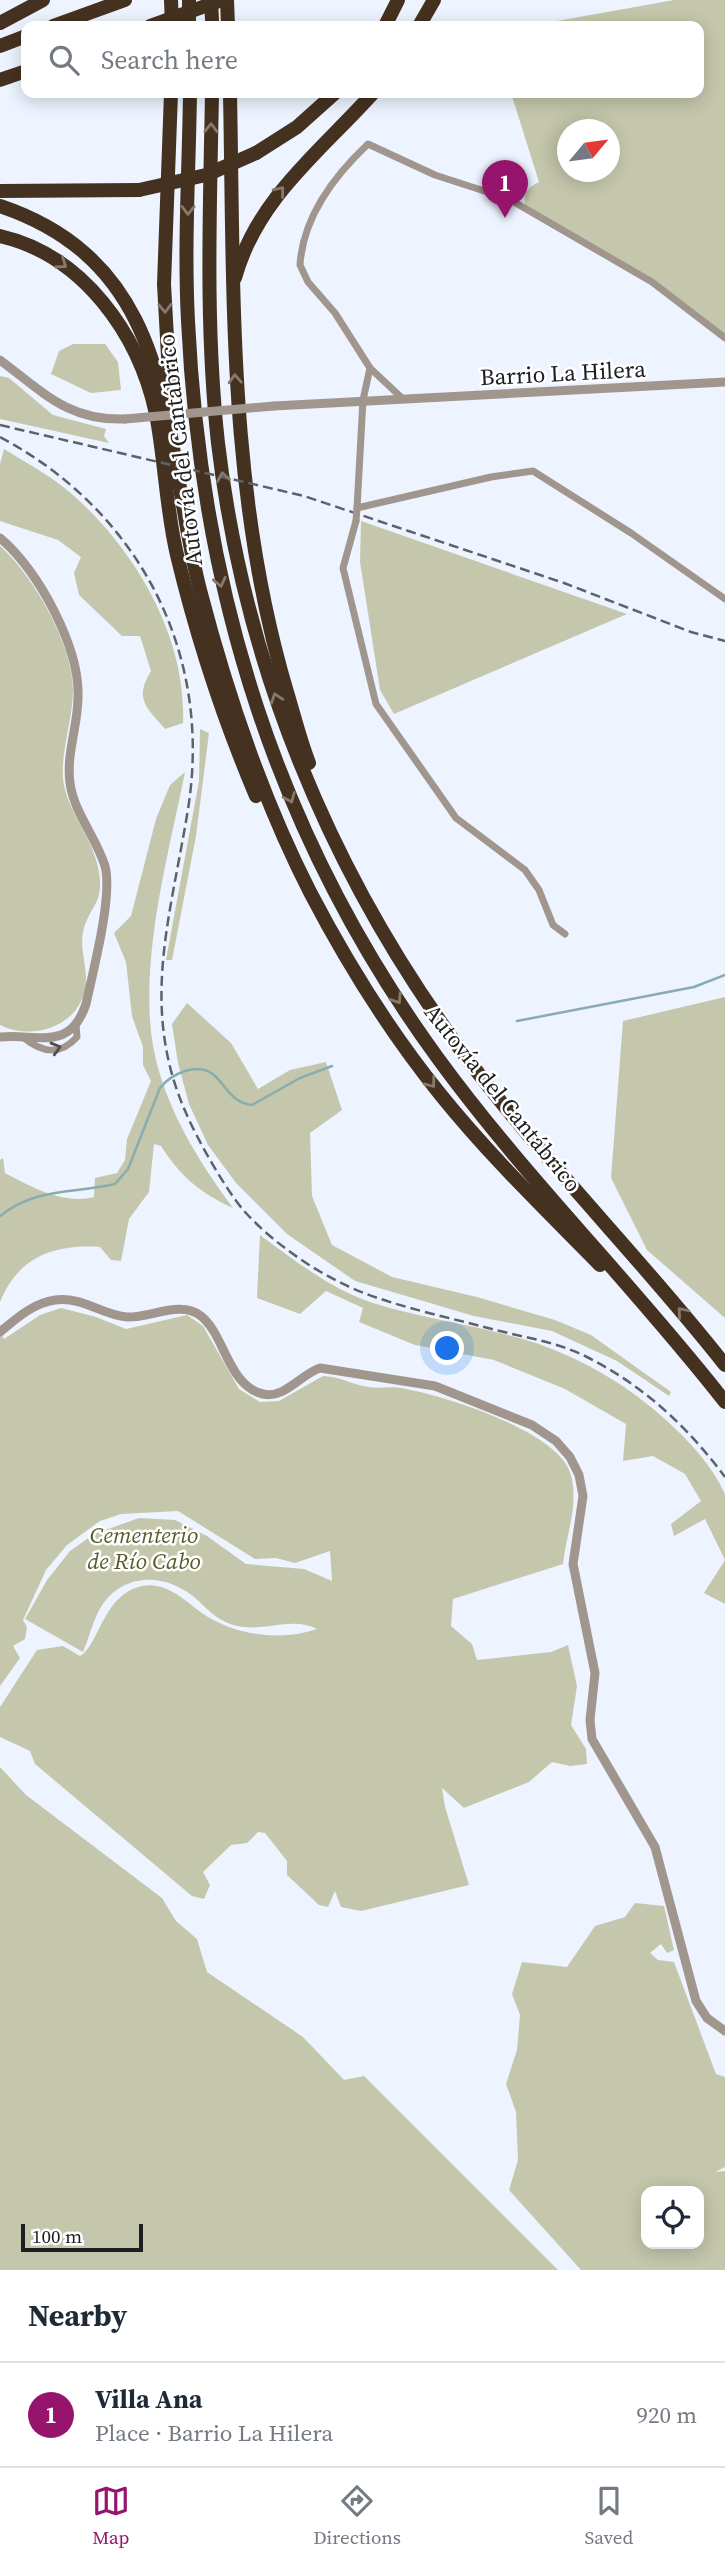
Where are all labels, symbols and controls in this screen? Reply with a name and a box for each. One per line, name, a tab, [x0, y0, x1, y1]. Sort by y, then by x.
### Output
search box	[21, 21, 704, 98]
icon: search	[45, 41, 83, 79]
text: Search here	[101, 42, 238, 78]
north arrow	[557, 119, 620, 182]
one-way arrow	[204, 122, 219, 133]
pin: 1	[482, 160, 528, 218]
one-way arrow	[271, 186, 284, 199]
one-way arrow	[180, 205, 196, 216]
one-way arrow	[54, 256, 67, 268]
one-way arrow	[158, 303, 173, 314]
street label: Autovía del Cantábrico	[150, 332, 210, 568]
street label: Barrio La Hilera	[479, 353, 647, 393]
one-way arrow	[228, 373, 243, 384]
one-way arrow	[216, 471, 231, 483]
one-way arrow	[212, 576, 227, 588]
one-way arrow	[270, 692, 284, 705]
one-way arrow	[282, 791, 296, 804]
one-way arrow	[388, 991, 401, 1004]
street label: Autovía del Cantábrico	[417, 997, 589, 1199]
one-way arrow	[50, 1042, 62, 1056]
one-way arrow	[422, 1075, 435, 1087]
one-way arrow	[678, 1307, 690, 1320]
your location	[430, 1331, 464, 1365]
park label: Cementerio de Río Cabo	[87, 1519, 201, 1577]
map controls	[641, 2186, 704, 2249]
button: locate	[641, 2186, 704, 2249]
scale bar	[21, 2221, 144, 2253]
text: 100 m	[32, 2223, 82, 2249]
text: Nearby	[28, 2295, 127, 2336]
text: Villa Ana	[95, 2381, 203, 2417]
text: 1	[45, 2399, 57, 2431]
text: 920 m	[636, 2399, 697, 2431]
text: Place · Barrio La Hilera	[95, 2417, 333, 2449]
tab: Map	[92, 2482, 130, 2550]
tab: Directions	[313, 2482, 401, 2550]
tab: Saved	[585, 2482, 633, 2550]

